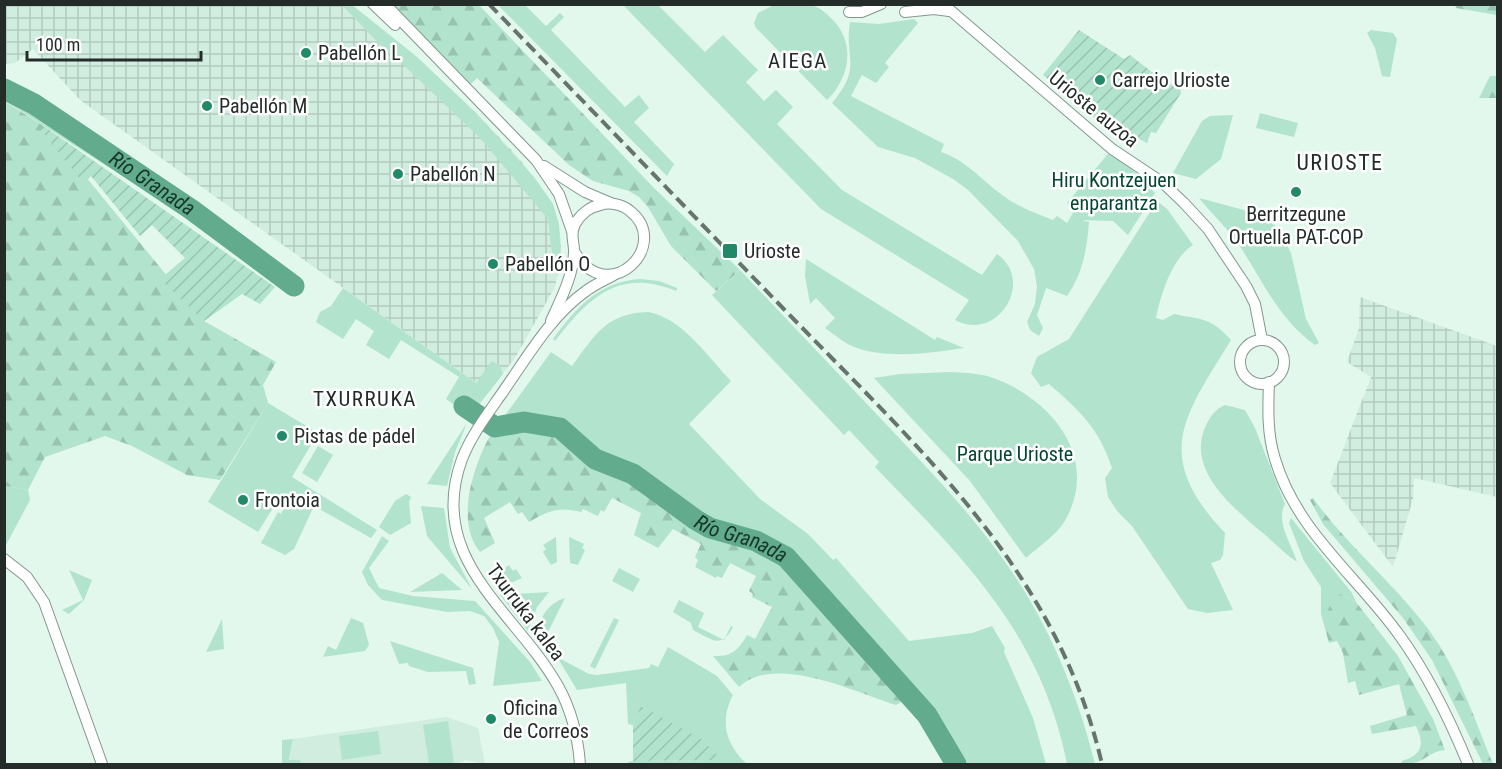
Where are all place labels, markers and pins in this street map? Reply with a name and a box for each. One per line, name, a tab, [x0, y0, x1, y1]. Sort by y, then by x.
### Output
place label: Pabellón L	[318, 41, 401, 65]
marker: Pabellón L	[299, 46, 313, 60]
place label: Carrejo Urioste	[1112, 68, 1230, 92]
marker: Carrejo Urioste	[1093, 73, 1107, 87]
place label: Pabellón M	[219, 94, 307, 118]
marker: Pabellón M	[200, 99, 214, 113]
place label: Pabellón N	[410, 162, 496, 186]
marker: Pabellón N	[391, 167, 405, 181]
marker: Berritzegune Ortuella PAT-COP	[1289, 185, 1303, 199]
place label: Berritzegune Ortuella PAT-COP	[1229, 202, 1363, 249]
place label: Urioste	[744, 239, 800, 263]
marker: Urioste	[721, 242, 739, 260]
place label: Pabellón O	[505, 252, 590, 276]
marker: Pabellón O	[486, 257, 500, 271]
place label: Pistas de pádel	[294, 424, 415, 448]
marker: Pistas de pádel	[275, 429, 289, 443]
place label: Frontoia	[255, 488, 320, 512]
marker: Frontoia	[236, 493, 250, 507]
place label: Oficina de Correos	[503, 696, 589, 743]
marker: Oficina de Correos	[484, 712, 498, 726]

